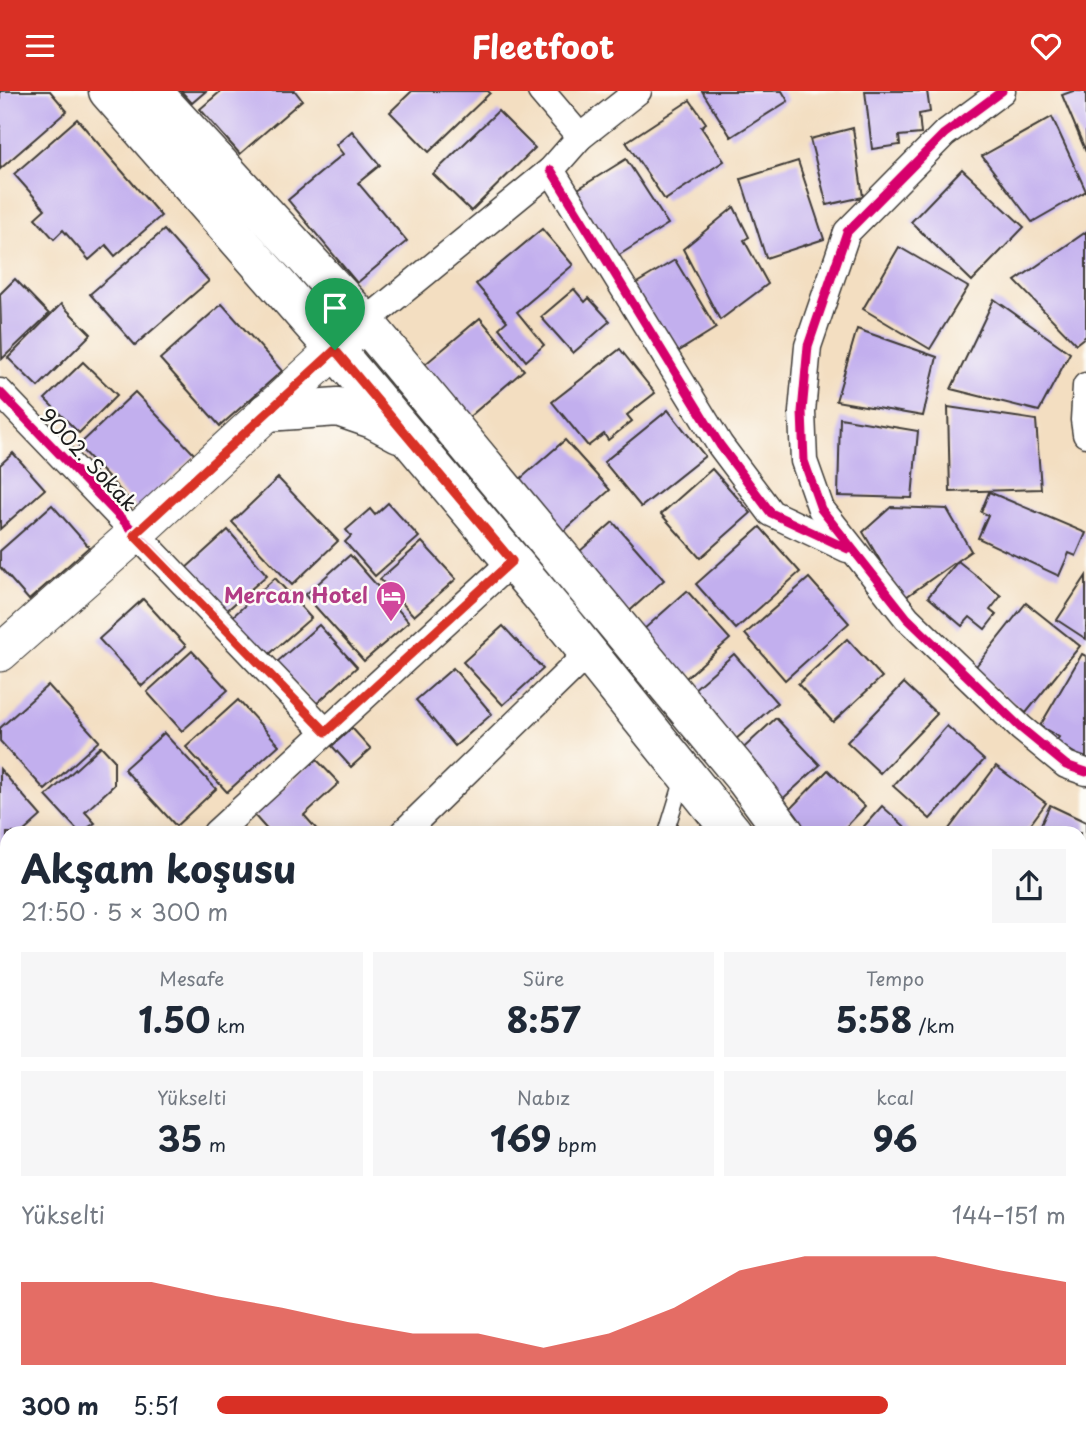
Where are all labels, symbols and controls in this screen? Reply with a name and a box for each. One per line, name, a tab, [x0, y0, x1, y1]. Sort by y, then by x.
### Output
text: Fleetfoot	[472, 22, 614, 70]
icon: menu	[21, 27, 59, 65]
icon: heart	[1027, 27, 1065, 65]
pin	[305, 278, 365, 350]
icon: arrive	[316, 289, 354, 327]
street label: 9002. Sokak	[33, 400, 146, 517]
place label: Mercan Hotel	[224, 578, 368, 610]
hotel icon: Mercan Hotel	[374, 579, 408, 623]
text: Akşam koşusu	[21, 839, 296, 896]
button: share	[992, 849, 1066, 923]
text: 21:50 · 5 × 300 m	[21, 894, 228, 929]
text: Mesafe	[159, 964, 224, 992]
text: Süre	[523, 964, 564, 992]
text: Tempo	[866, 964, 924, 992]
text: 1.50	[138, 992, 211, 1045]
text: 8:57	[506, 992, 581, 1045]
text: 5:58	[835, 992, 912, 1045]
text: km	[211, 1011, 245, 1039]
text: /km	[912, 1011, 955, 1039]
text: Yükselti	[157, 1083, 227, 1111]
text: Nabız	[517, 1083, 570, 1111]
text: kcal	[876, 1083, 914, 1111]
text: 35	[158, 1111, 203, 1164]
text: 169	[490, 1111, 552, 1164]
text: 96	[873, 1111, 918, 1164]
text: m	[203, 1130, 226, 1158]
text: bpm	[552, 1130, 597, 1158]
text: Yükselti	[21, 1197, 105, 1232]
text: 144–151 m	[952, 1197, 1066, 1232]
text: 300 m	[21, 1388, 99, 1423]
text: 5:51	[133, 1388, 179, 1423]

